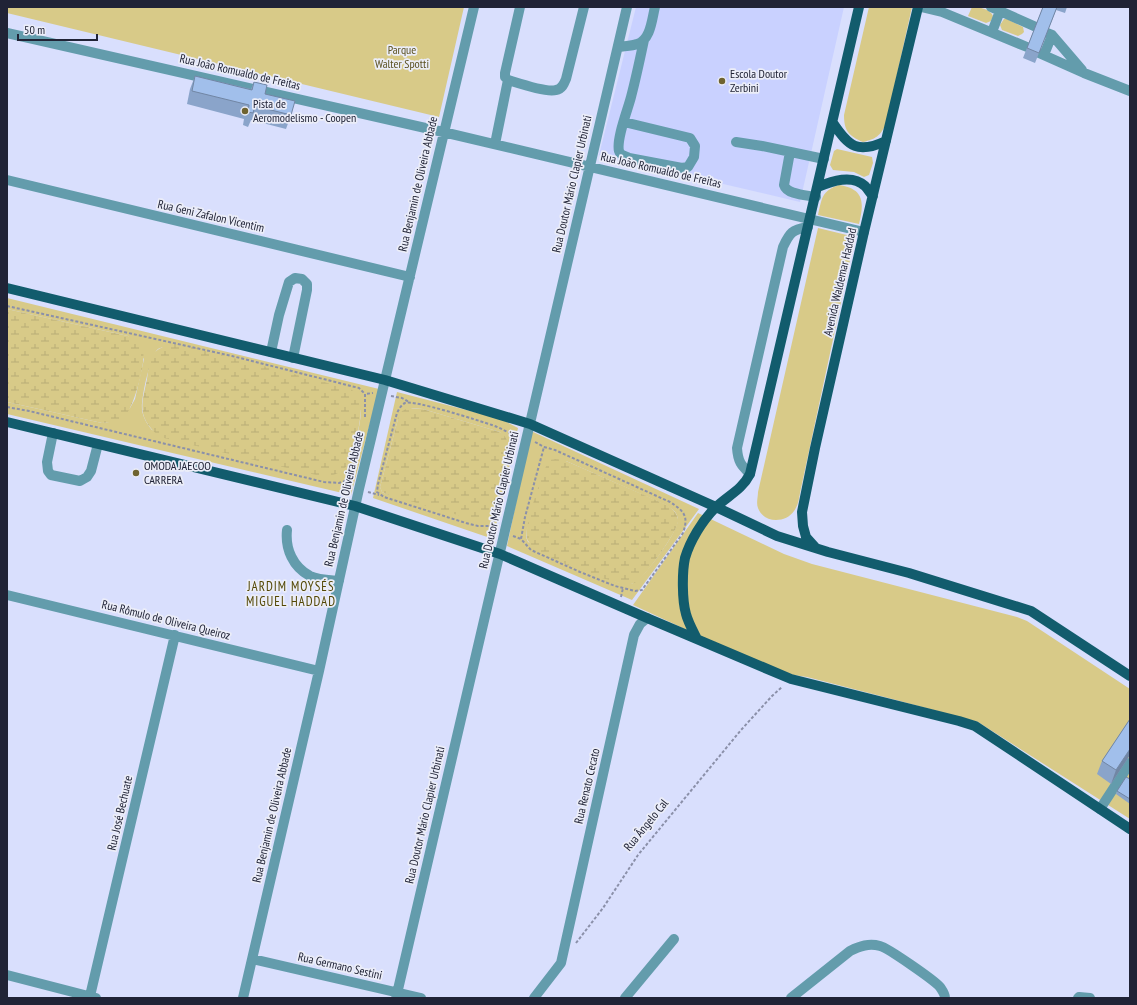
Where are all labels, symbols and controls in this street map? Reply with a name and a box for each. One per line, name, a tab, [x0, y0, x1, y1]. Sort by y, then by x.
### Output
scale bar	[18, 16, 97, 42]
text: 50 m	[24, 22, 45, 37]
park label: Parque Walter Spotti	[375, 42, 429, 71]
street label: Rua João Romualdo de Freitas	[178, 50, 302, 93]
place label: Escola Doutor Zerbini	[730, 66, 788, 95]
marker: Escola Doutor Zerbini	[717, 76, 727, 86]
place label: Pista de Aeromodelismo - Coopen	[253, 96, 356, 125]
marker: Pista de Aeromodelismo - Coopen	[240, 106, 250, 116]
street label: Rua Doutor Mário Clapier Urbinati	[548, 114, 595, 254]
street label: Rua Benjamin de Oliveira Abbade	[395, 115, 440, 253]
street label: Rua João Romualdo de Freitas	[599, 148, 723, 191]
street label: Rua Geni Zafalon Vicentim	[156, 196, 266, 235]
street label: Avenida Waldemar Haddad	[820, 226, 859, 337]
street label: Rua Benjamin de Oliveira Abbade	[321, 430, 366, 568]
street label: Rua Doutor Mário Clapier Urbinati	[475, 430, 522, 570]
place label: OMODA JAECOO CARRERA	[144, 458, 211, 487]
marker: OMODA JAECOO CARRERA	[131, 468, 141, 478]
district label: JARDIM MOYSÉS MIGUEL HADDAD	[246, 578, 336, 610]
street label: Rua Rômulo de Oliveira Queiroz	[100, 596, 232, 643]
street label: Rua Doutor Mário Clapier Urbinati	[401, 745, 448, 885]
street label: Rua Benjamin de Oliveira Abbade	[249, 746, 294, 884]
street label: Rua Renato Cecato	[571, 747, 602, 825]
street label: Rua José Bechuate	[104, 774, 135, 852]
street label: Rua Ângelo Cal	[620, 796, 671, 854]
street label: Rua Germano Sestini	[297, 949, 384, 982]

